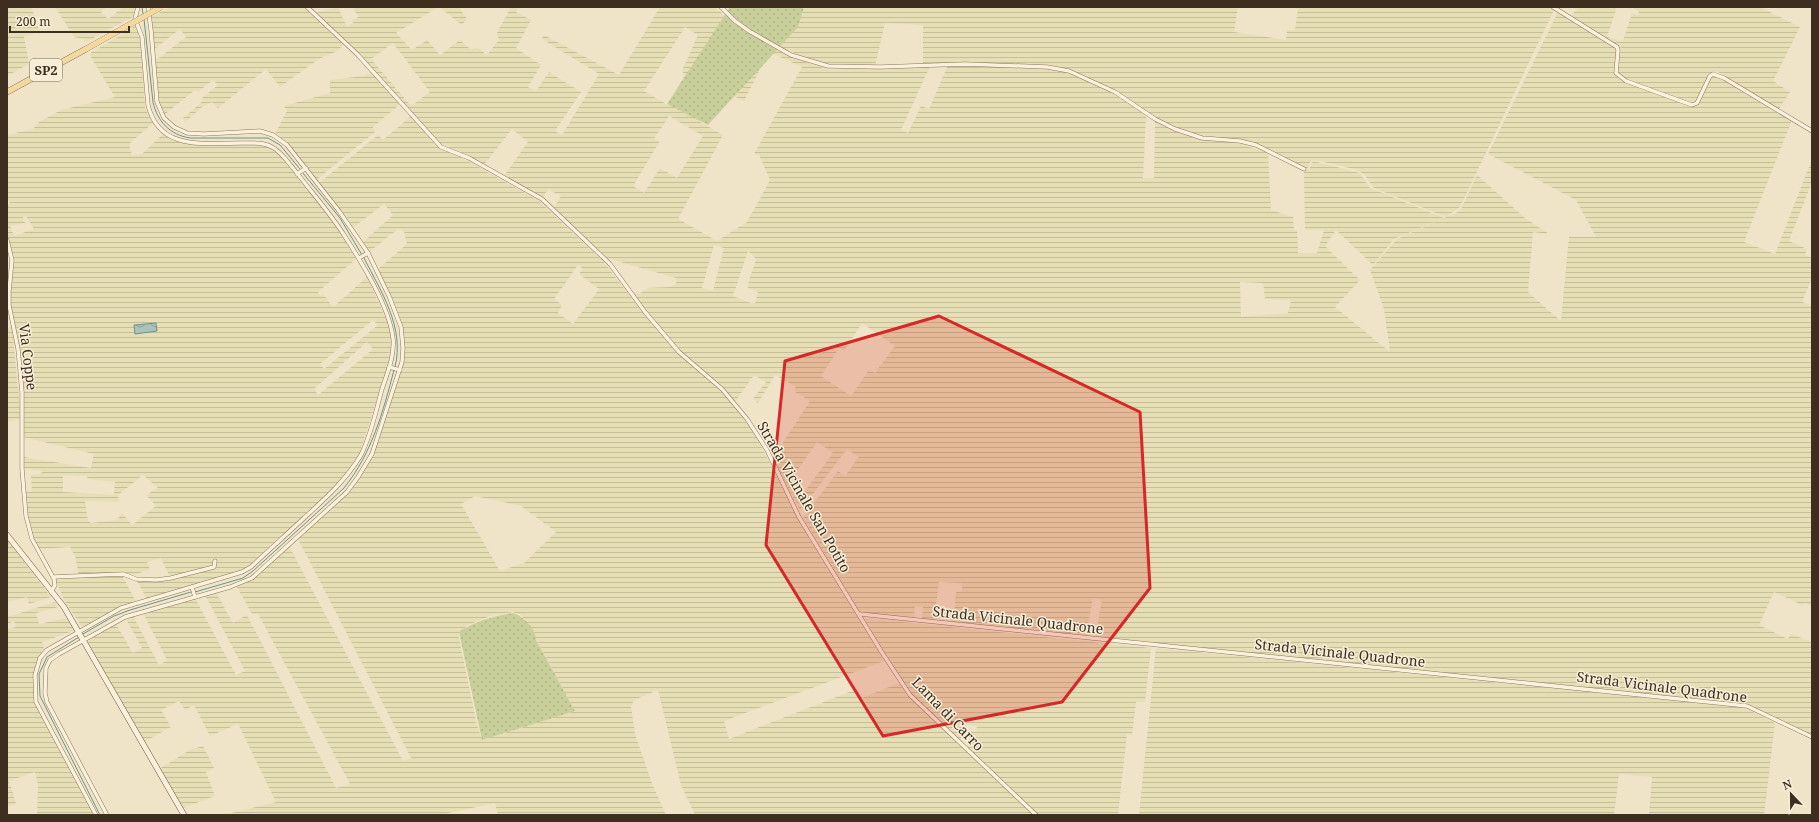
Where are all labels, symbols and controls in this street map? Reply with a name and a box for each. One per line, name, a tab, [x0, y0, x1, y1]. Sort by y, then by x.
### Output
scale bar	[10, 8, 129, 34]
text: 200 m	[16, 13, 51, 30]
road number: SP2	[30, 59, 62, 81]
street label: Via Coppe	[15, 323, 42, 391]
street label: Strada Vicinale San Potito	[753, 418, 856, 576]
street label: Strada Vicinale Quadrone	[932, 601, 1104, 638]
street label: Strada Vicinale Quadrone	[1254, 634, 1426, 671]
street label: Strada Vicinale Quadrone	[1576, 667, 1748, 706]
street label: Lama di Carro	[908, 673, 988, 755]
north arrow	[1771, 774, 1811, 814]
text: N	[1780, 776, 1794, 793]

